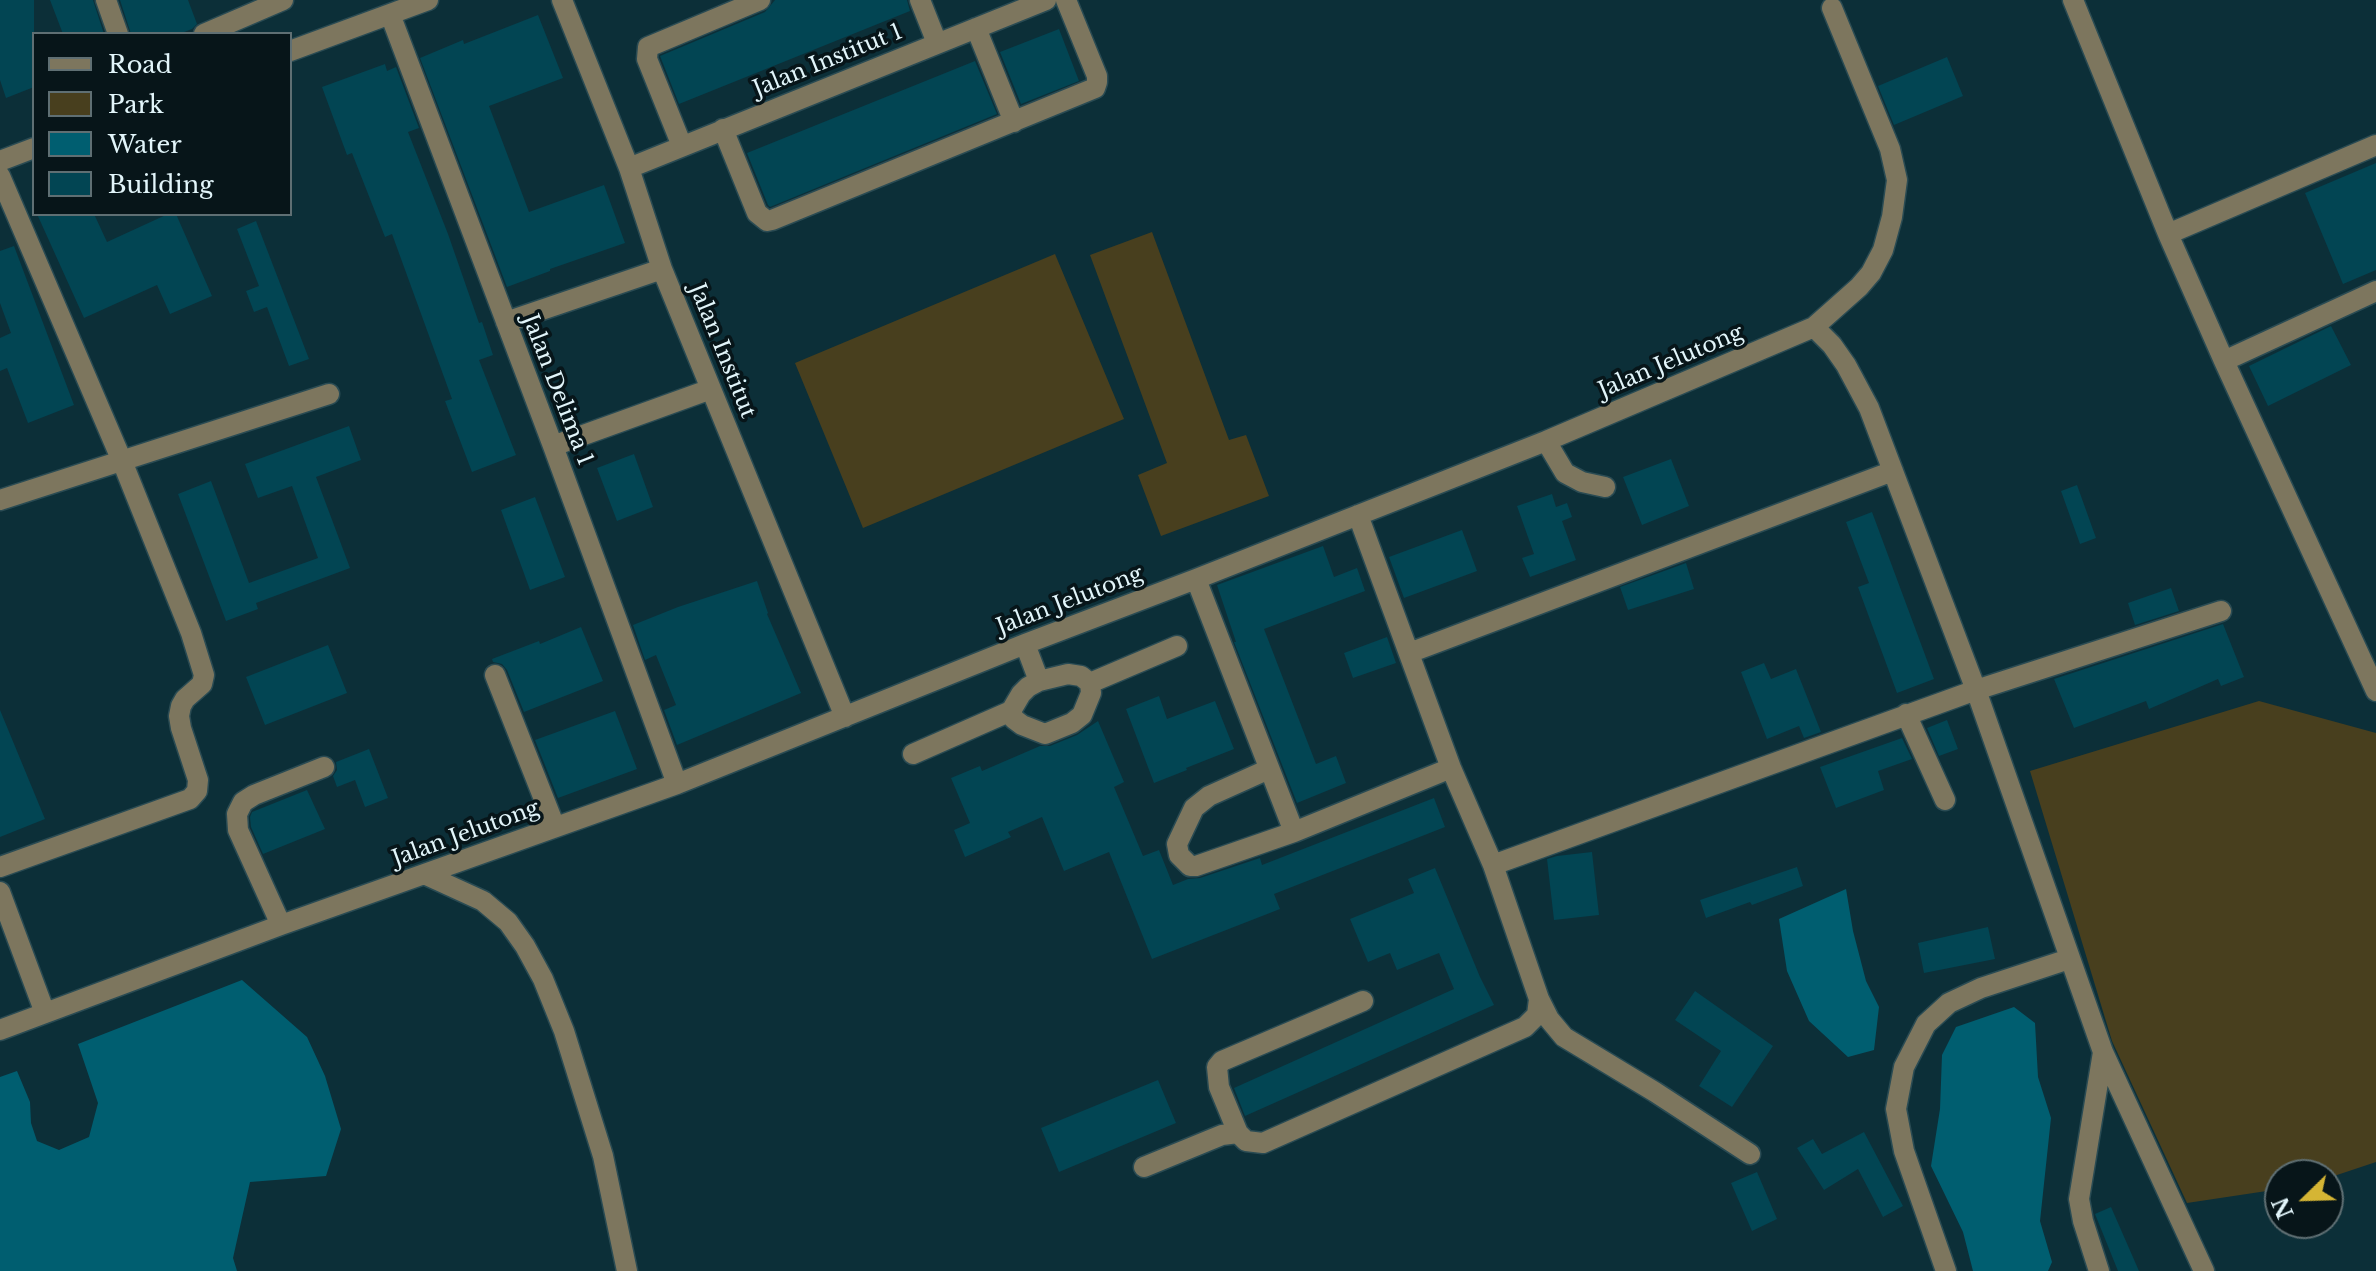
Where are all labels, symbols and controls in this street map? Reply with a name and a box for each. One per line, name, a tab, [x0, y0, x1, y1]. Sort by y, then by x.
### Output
street label: Jalan Institut 1	[750, 19, 906, 103]
legend	[32, 32, 292, 216]
text: Road	[108, 50, 172, 79]
text: Park	[108, 90, 164, 119]
text: Water	[108, 130, 182, 159]
text: Building	[108, 170, 214, 199]
street label: Jalan Institut	[683, 280, 761, 422]
street label: Jalan Delima 1	[516, 311, 598, 469]
street label: Jalan Jelutong	[1595, 320, 1747, 404]
street label: Jalan Jelutong	[993, 561, 1147, 641]
street label: Jalan Jelutong	[389, 795, 543, 873]
north arrow	[2264, 1159, 2344, 1239]
text: N	[2267, 1193, 2300, 1223]

